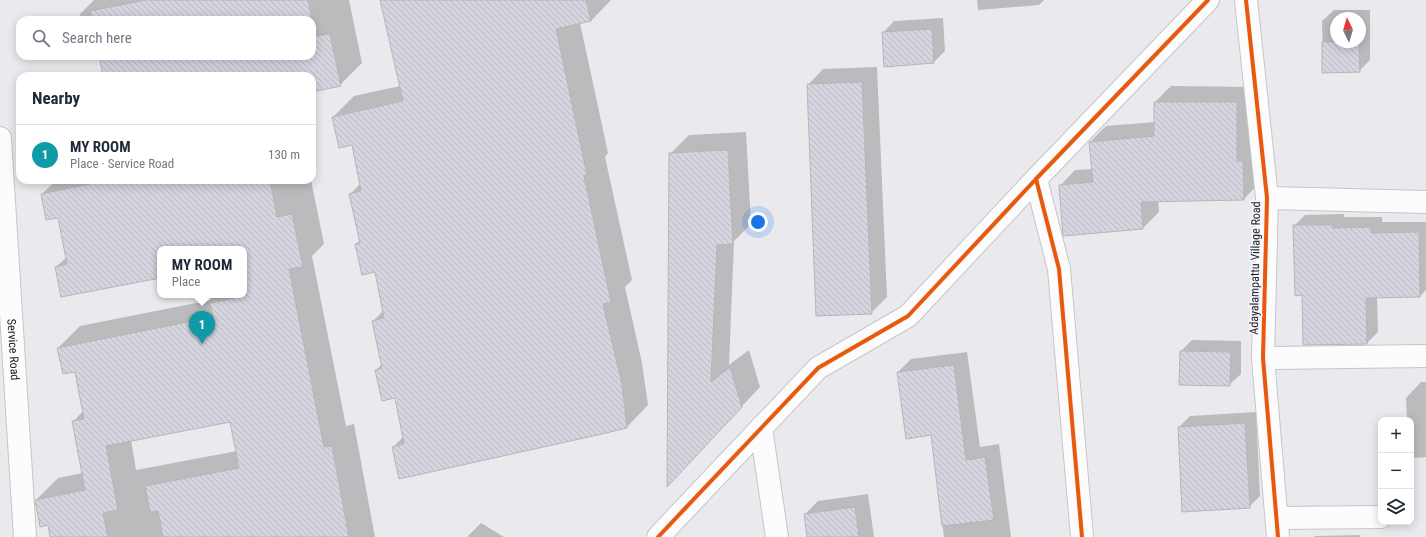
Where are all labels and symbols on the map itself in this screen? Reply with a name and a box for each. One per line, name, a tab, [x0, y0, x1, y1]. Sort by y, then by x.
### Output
north arrow	[1330, 12, 1366, 48]
street label: Adayalampattu Village Road	[1247, 201, 1263, 335]
your location	[748, 212, 768, 232]
pin: 1	[189, 311, 215, 344]
street label: Service Road	[4, 318, 22, 381]

